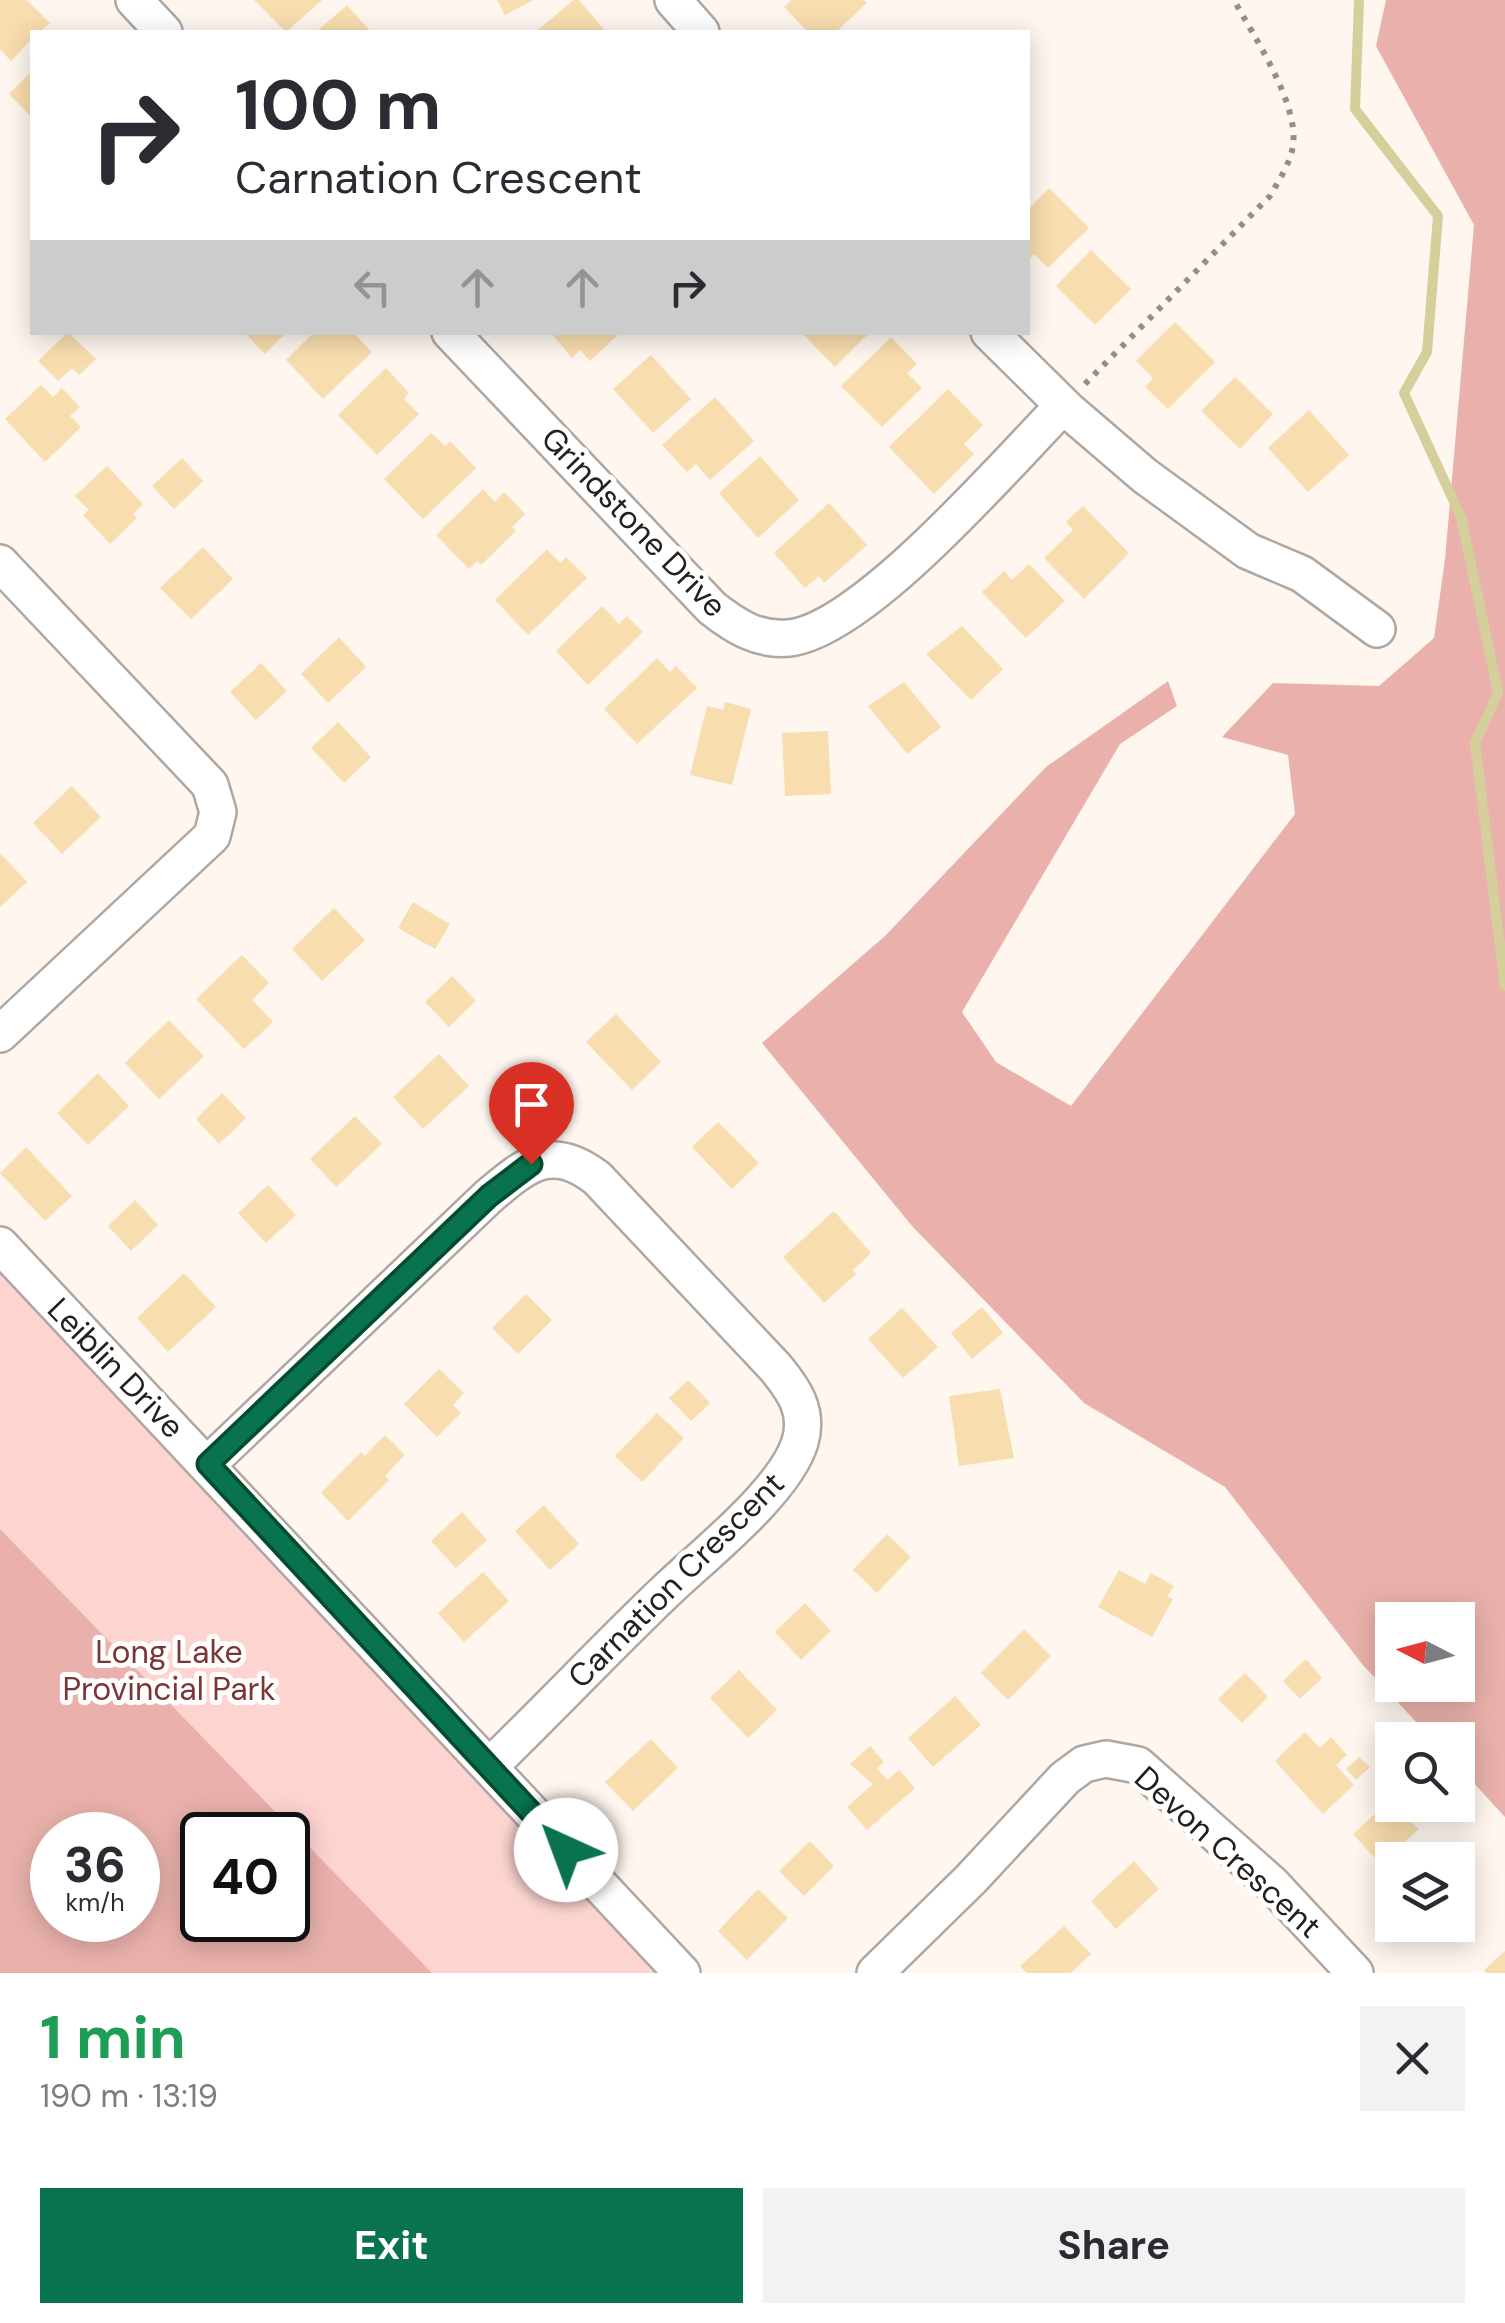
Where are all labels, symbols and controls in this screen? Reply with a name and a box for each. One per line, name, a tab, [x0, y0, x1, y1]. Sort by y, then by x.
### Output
text: 100 m	[235, 60, 441, 151]
icon: right	[70, 70, 200, 200]
text: Carnation Crescent	[235, 148, 642, 207]
icon: left	[345, 260, 400, 315]
icon: ahead	[450, 260, 505, 315]
icon: ahead	[555, 260, 610, 315]
icon: right	[660, 260, 715, 315]
street label: Grindstone Drive	[532, 418, 736, 626]
pin	[489, 1062, 574, 1165]
icon: arrive	[504, 1077, 559, 1132]
street label: Leiblin Drive	[39, 1289, 193, 1447]
street label: Carnation Crescent	[559, 1463, 793, 1697]
north arrow	[1375, 1602, 1475, 1702]
map controls	[1375, 1602, 1475, 1942]
park label: Long Lake Provincial Park	[62, 1631, 276, 1710]
button: search	[1375, 1722, 1475, 1822]
street label: Devon Crescent	[1126, 1757, 1330, 1947]
position arrow	[514, 1798, 618, 1902]
speed limit sign: 40	[180, 1812, 310, 1942]
text: 36	[64, 1832, 126, 1898]
button: layers	[1375, 1842, 1475, 1942]
text: km/h	[65, 1886, 125, 1919]
text: 1 min	[40, 1998, 186, 2077]
button: close	[1360, 2006, 1465, 2111]
text: 190 m · 13:19	[40, 2075, 218, 2117]
button: Exit	[40, 2188, 743, 2303]
button: Share	[763, 2188, 1465, 2303]

